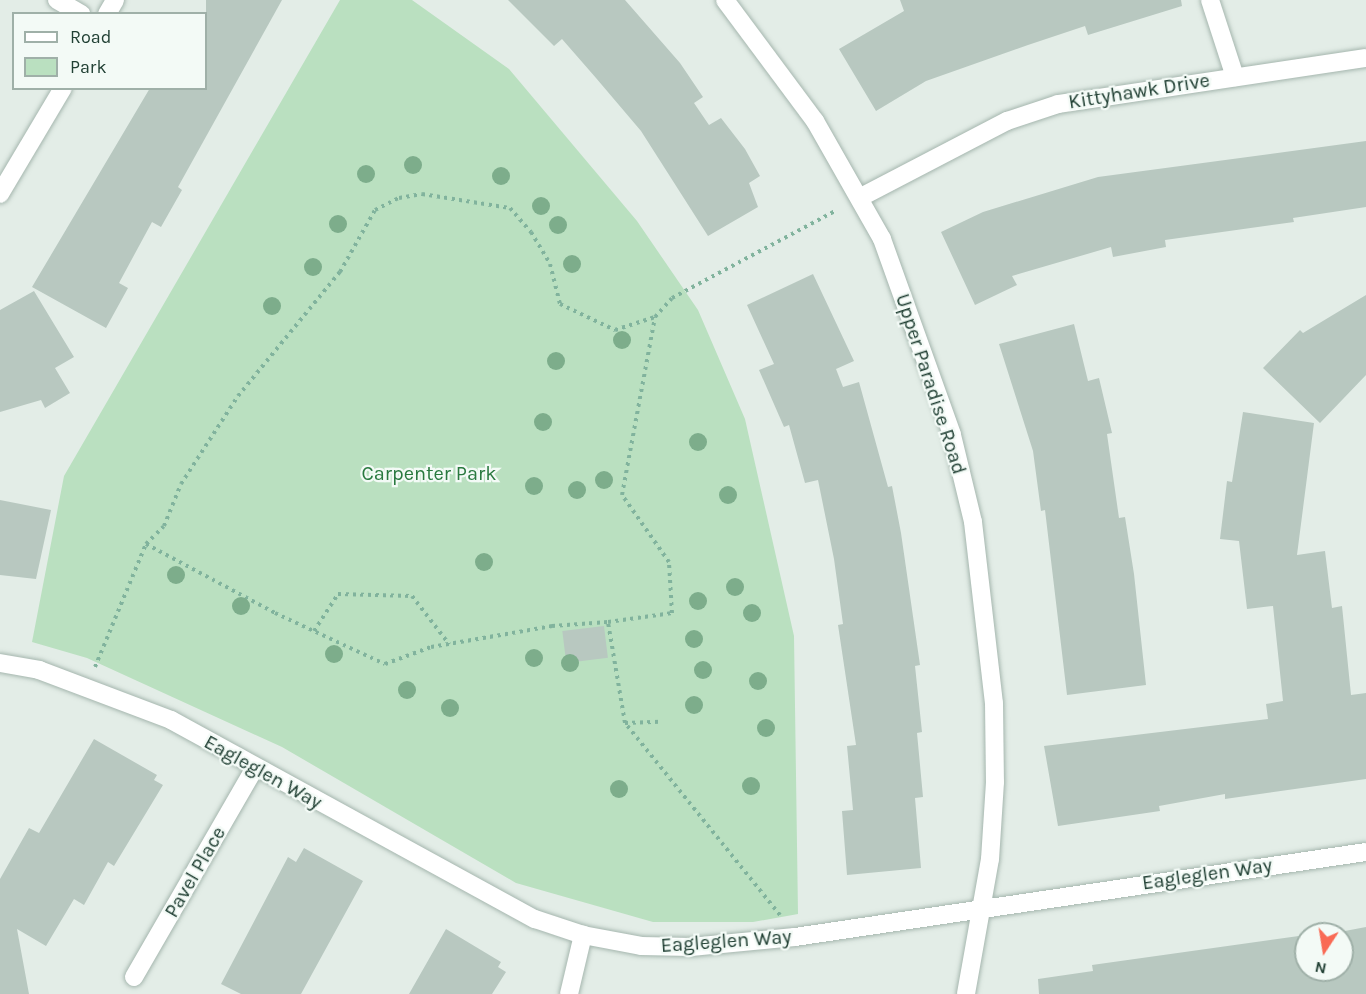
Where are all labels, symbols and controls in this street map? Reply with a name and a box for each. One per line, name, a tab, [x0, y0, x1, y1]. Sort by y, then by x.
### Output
legend	[12, 12, 207, 90]
text: Road	[70, 26, 111, 48]
text: Park	[70, 56, 107, 78]
street label: Kittyhawk Drive	[1067, 68, 1211, 114]
street label: Upper Paradise Road	[890, 291, 972, 477]
park label: Carpenter Park	[362, 461, 496, 485]
street label: Eagleglen Way	[200, 730, 326, 814]
street label: Pavel Place	[159, 822, 231, 922]
street label: Eagleglen Way	[1140, 853, 1274, 895]
north arrow	[1294, 922, 1354, 982]
street label: Eagleglen Way	[660, 924, 792, 958]
text: N	[1313, 958, 1328, 979]

